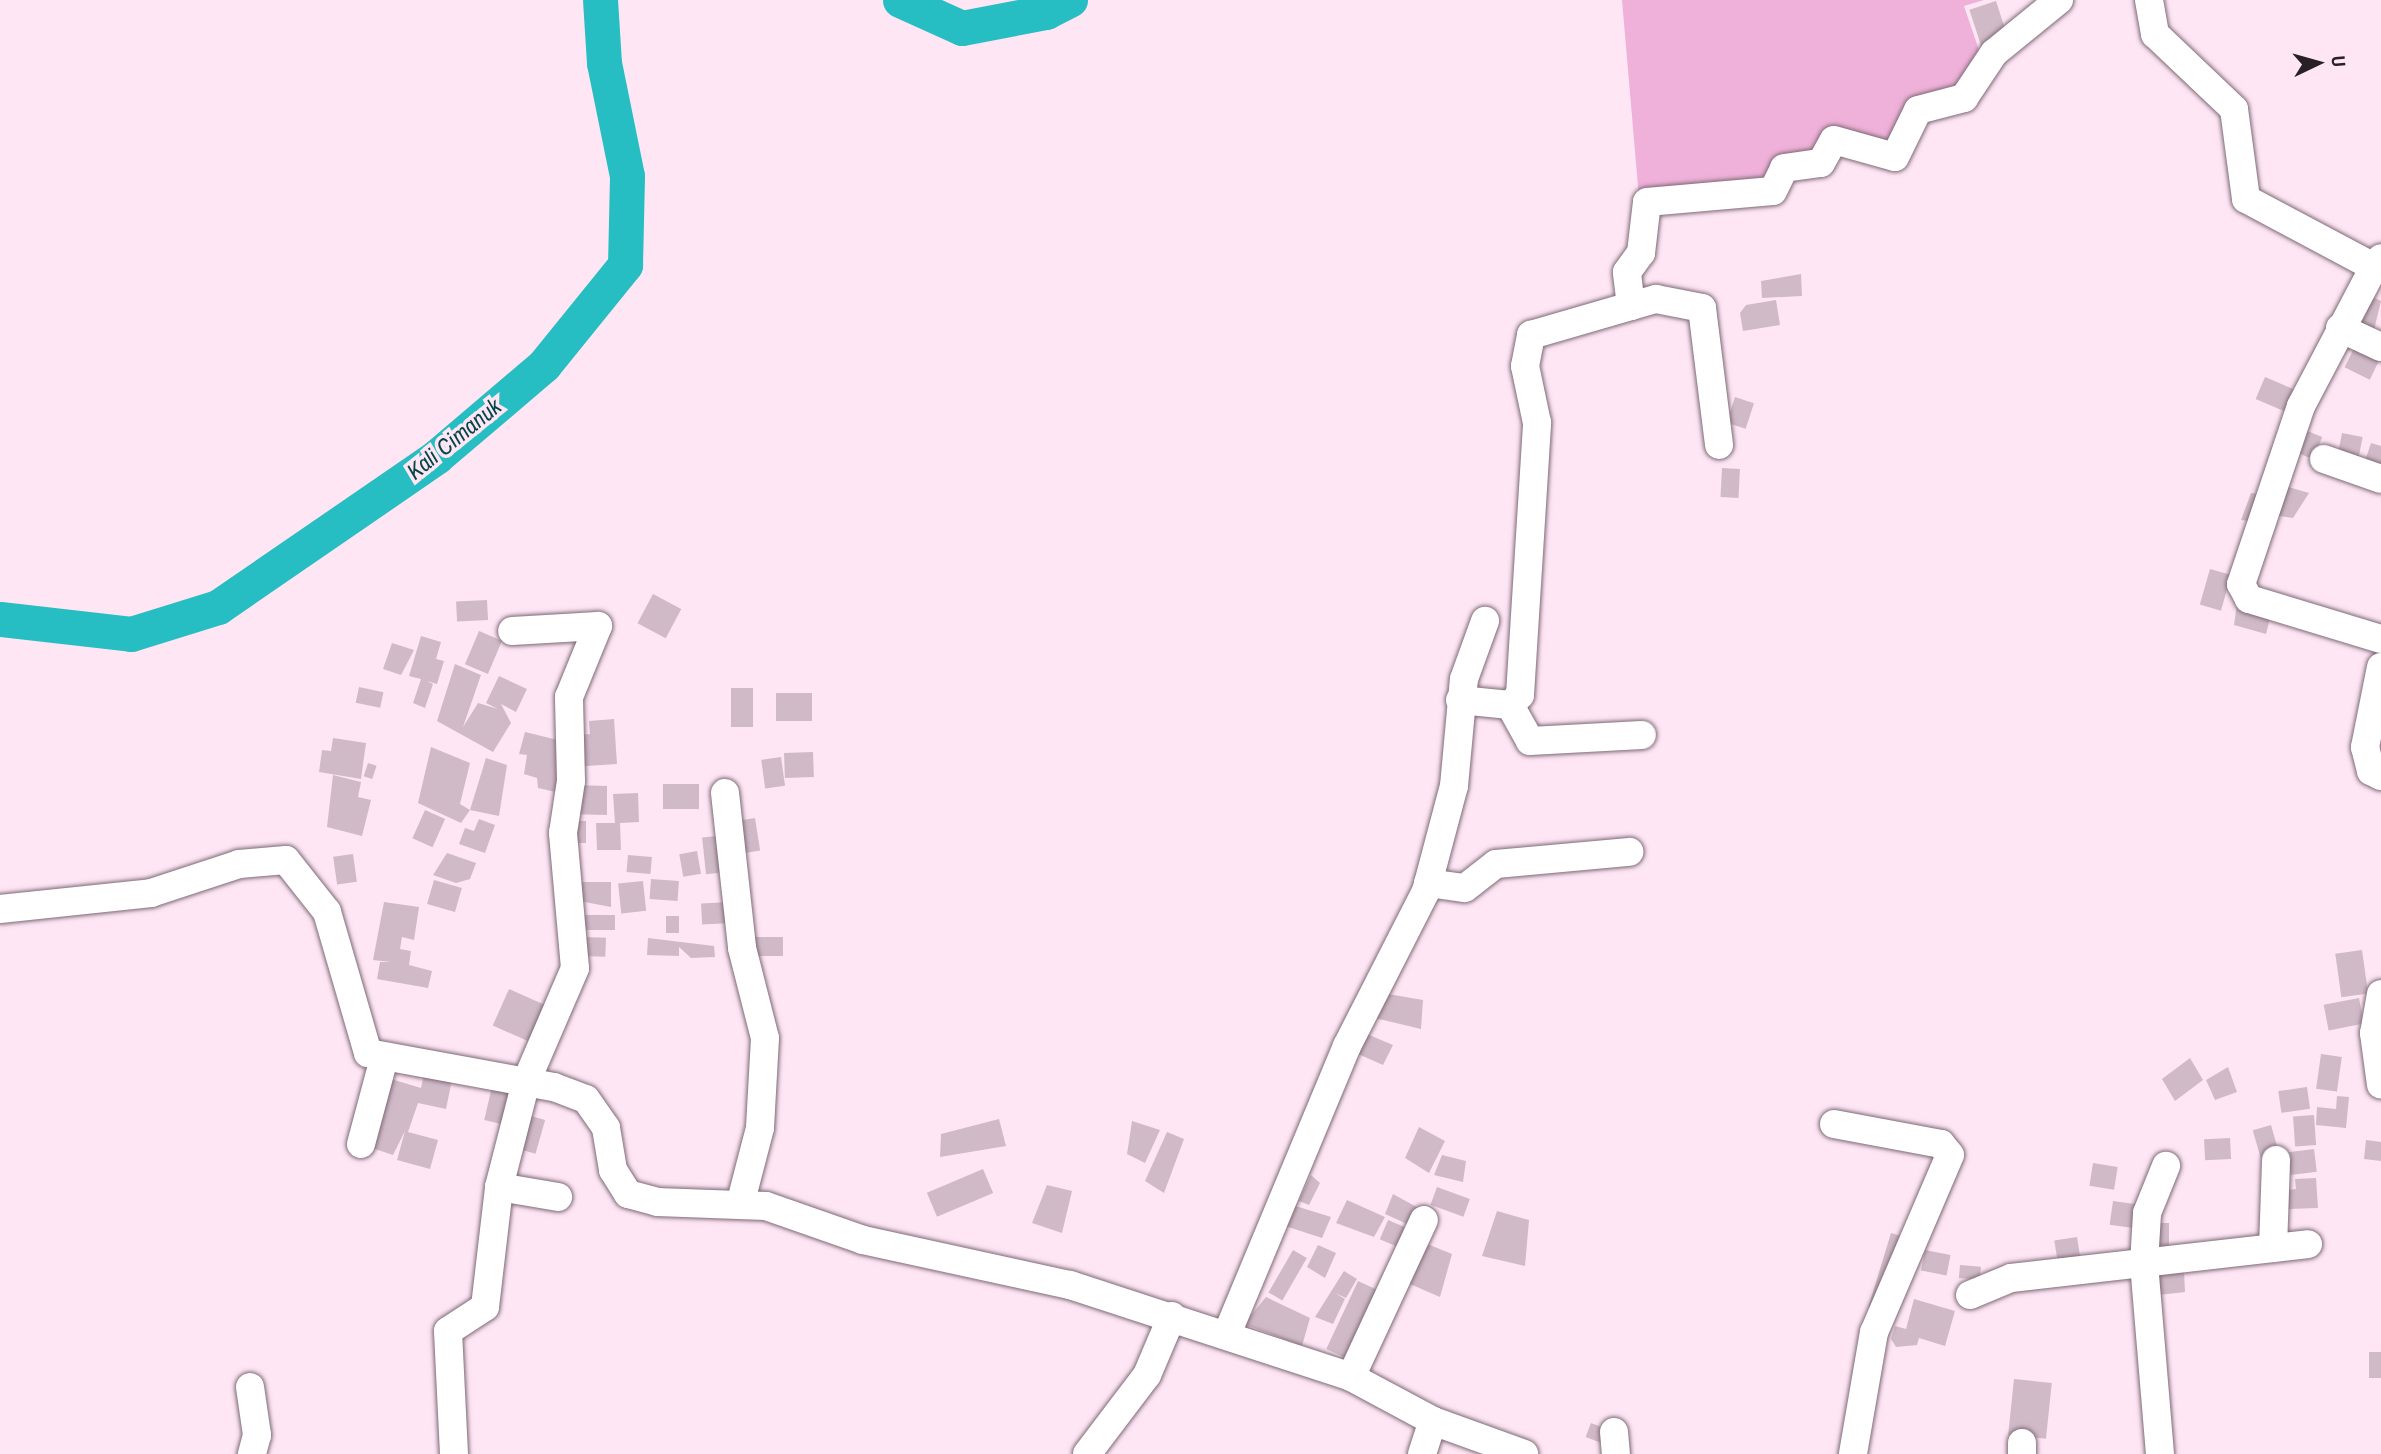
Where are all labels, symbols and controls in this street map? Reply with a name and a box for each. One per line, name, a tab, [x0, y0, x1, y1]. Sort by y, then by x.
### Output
north arrow	[2283, 28, 2353, 98]
text: U	[2325, 54, 2352, 68]
water label: Kali Cimanuk	[401, 393, 507, 485]

